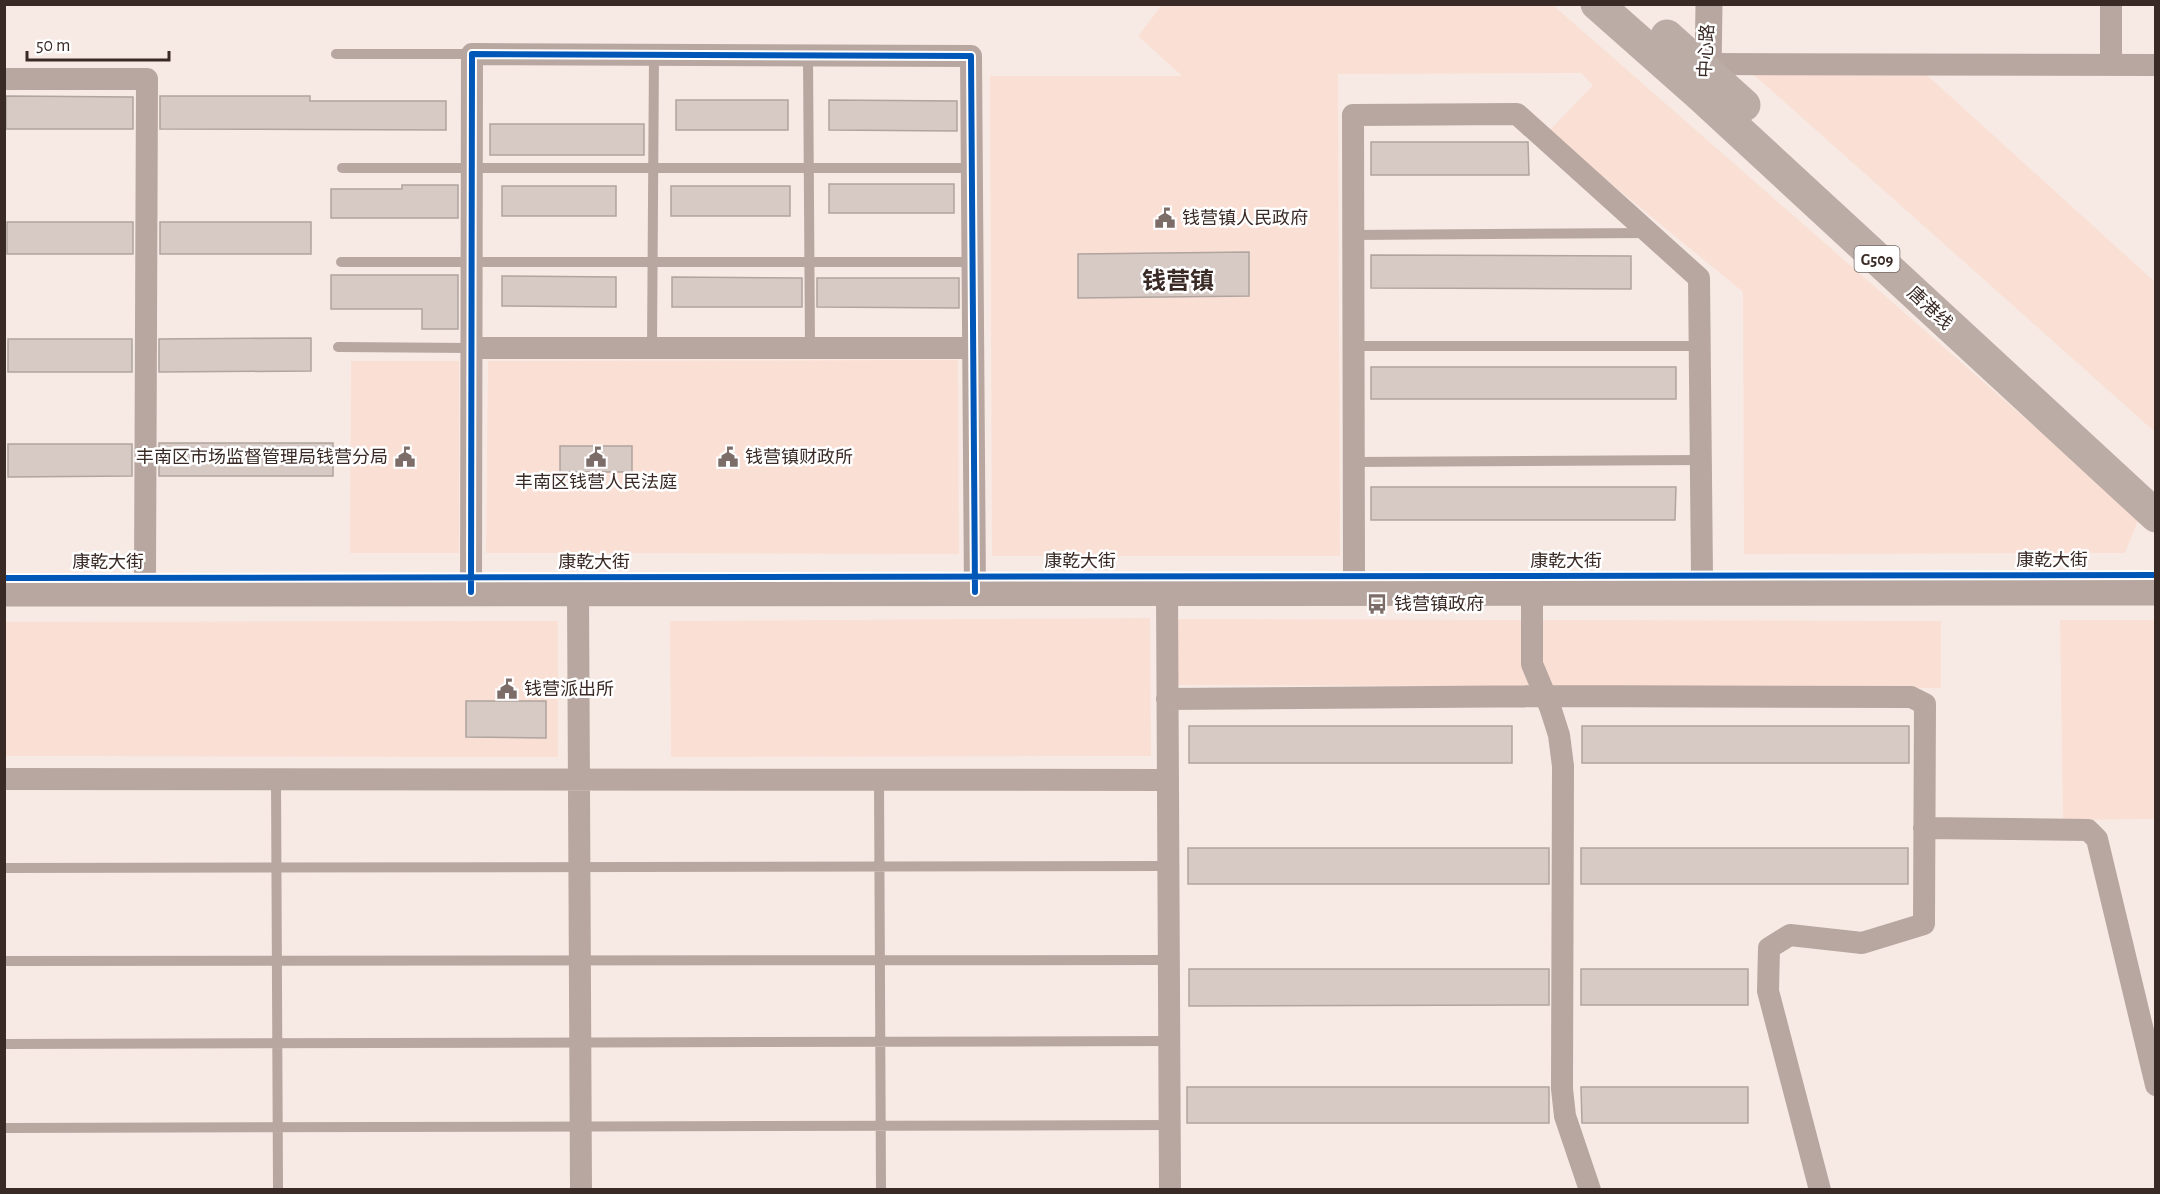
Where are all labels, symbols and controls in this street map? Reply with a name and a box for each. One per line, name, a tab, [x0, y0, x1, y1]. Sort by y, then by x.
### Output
scale bar	[27, 24, 170, 62]
street label: 中心路	[1695, 24, 1717, 78]
text: 50 m	[36, 37, 70, 55]
public building icon: 钱营镇人民政府	[1153, 206, 1177, 230]
place label: 钱营镇人民政府	[1182, 208, 1308, 228]
road number: G509	[1854, 246, 1900, 272]
district label: 钱营镇	[1142, 268, 1214, 294]
street label: 唐港线	[1903, 282, 1957, 334]
public building icon: 丰南区市场监督管理局钱营分局	[393, 445, 417, 469]
public building icon: 丰南区钱营人民法庭	[584, 445, 608, 469]
public building icon: 钱营镇财政所	[716, 445, 740, 469]
place label: 丰南区市场监督管理局钱营分局	[136, 447, 388, 467]
place label: 钱营镇财政所	[745, 447, 853, 467]
place label: 丰南区钱营人民法庭	[515, 472, 677, 492]
street label: 康乾大街	[2016, 550, 2088, 570]
street label: 康乾大街	[1044, 551, 1116, 571]
street label: 康乾大街	[1530, 551, 1602, 571]
street label: 康乾大街	[72, 552, 144, 572]
street label: 康乾大街	[558, 552, 630, 572]
bus stop icon: 钱营镇政府	[1365, 592, 1389, 616]
place label: 钱营镇政府	[1394, 594, 1484, 614]
public building icon: 钱营派出所	[495, 677, 519, 701]
place label: 钱营派出所	[524, 679, 614, 699]

